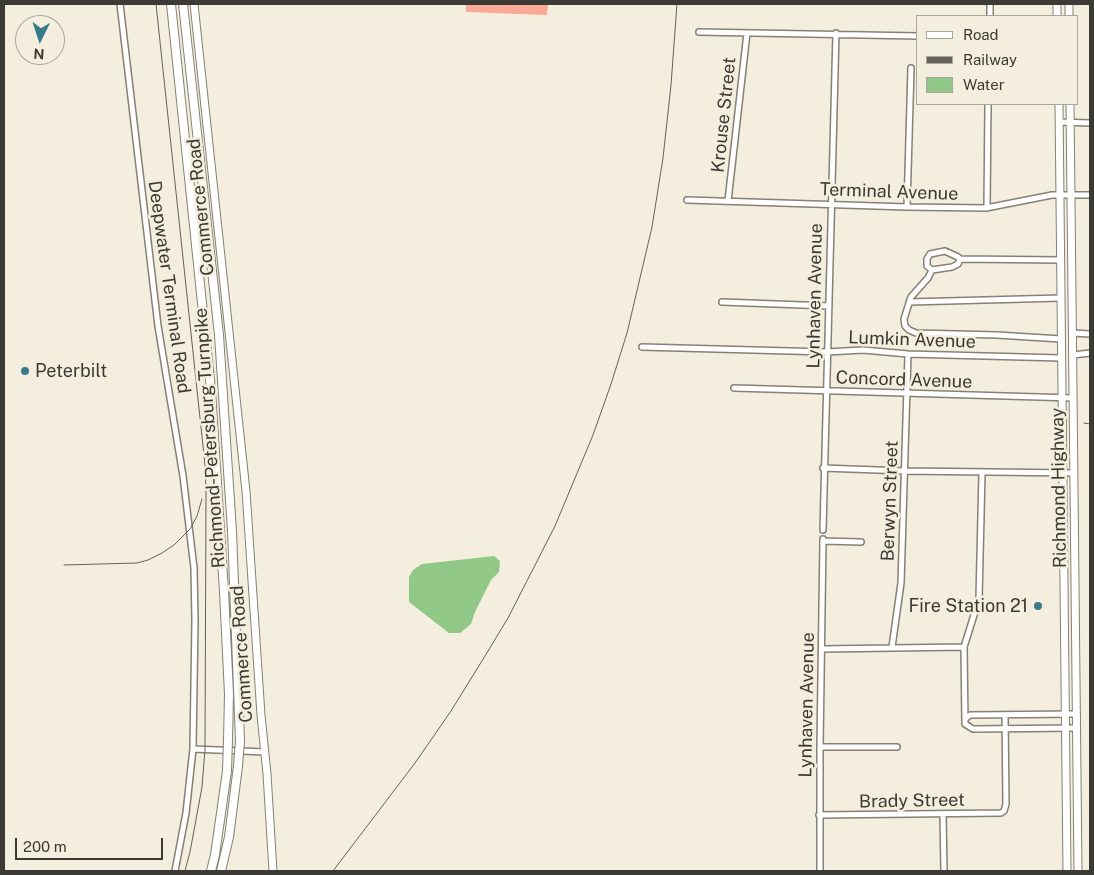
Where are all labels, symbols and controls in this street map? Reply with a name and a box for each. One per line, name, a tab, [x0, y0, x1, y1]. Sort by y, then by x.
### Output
north arrow	[15, 15, 65, 65]
legend	[916, 15, 1079, 105]
text: Road	[963, 26, 999, 43]
text: N	[33, 46, 45, 62]
text: Railway	[963, 51, 1017, 68]
street label: Krouse Street	[707, 56, 741, 174]
text: Water	[963, 76, 1005, 93]
street label: Commerce Road	[183, 137, 219, 277]
street label: Deepwater Terminal Road	[143, 179, 195, 395]
street label: Terminal Avenue	[819, 179, 959, 205]
street label: Lynhaven Avenue	[803, 223, 827, 369]
street label: Richmond-Petersburg Turnpike	[190, 307, 230, 569]
street label: Lumkin Avenue	[848, 327, 976, 353]
place label: Peterbilt	[35, 360, 107, 382]
marker: Peterbilt	[19, 365, 31, 377]
street label: Concord Avenue	[835, 367, 973, 393]
street label: Richmond Highway	[1047, 408, 1071, 568]
street label: Berwyn Street	[877, 440, 903, 562]
street label: Commerce Road	[226, 585, 258, 723]
place label: Fire Station 21	[909, 595, 1028, 617]
marker: Fire Station 21	[1032, 600, 1044, 612]
street label: Lynhaven Avenue	[795, 632, 819, 778]
street label: Brady Street	[859, 789, 965, 813]
scale bar	[18, 828, 165, 860]
text: 200 m	[23, 838, 67, 855]

